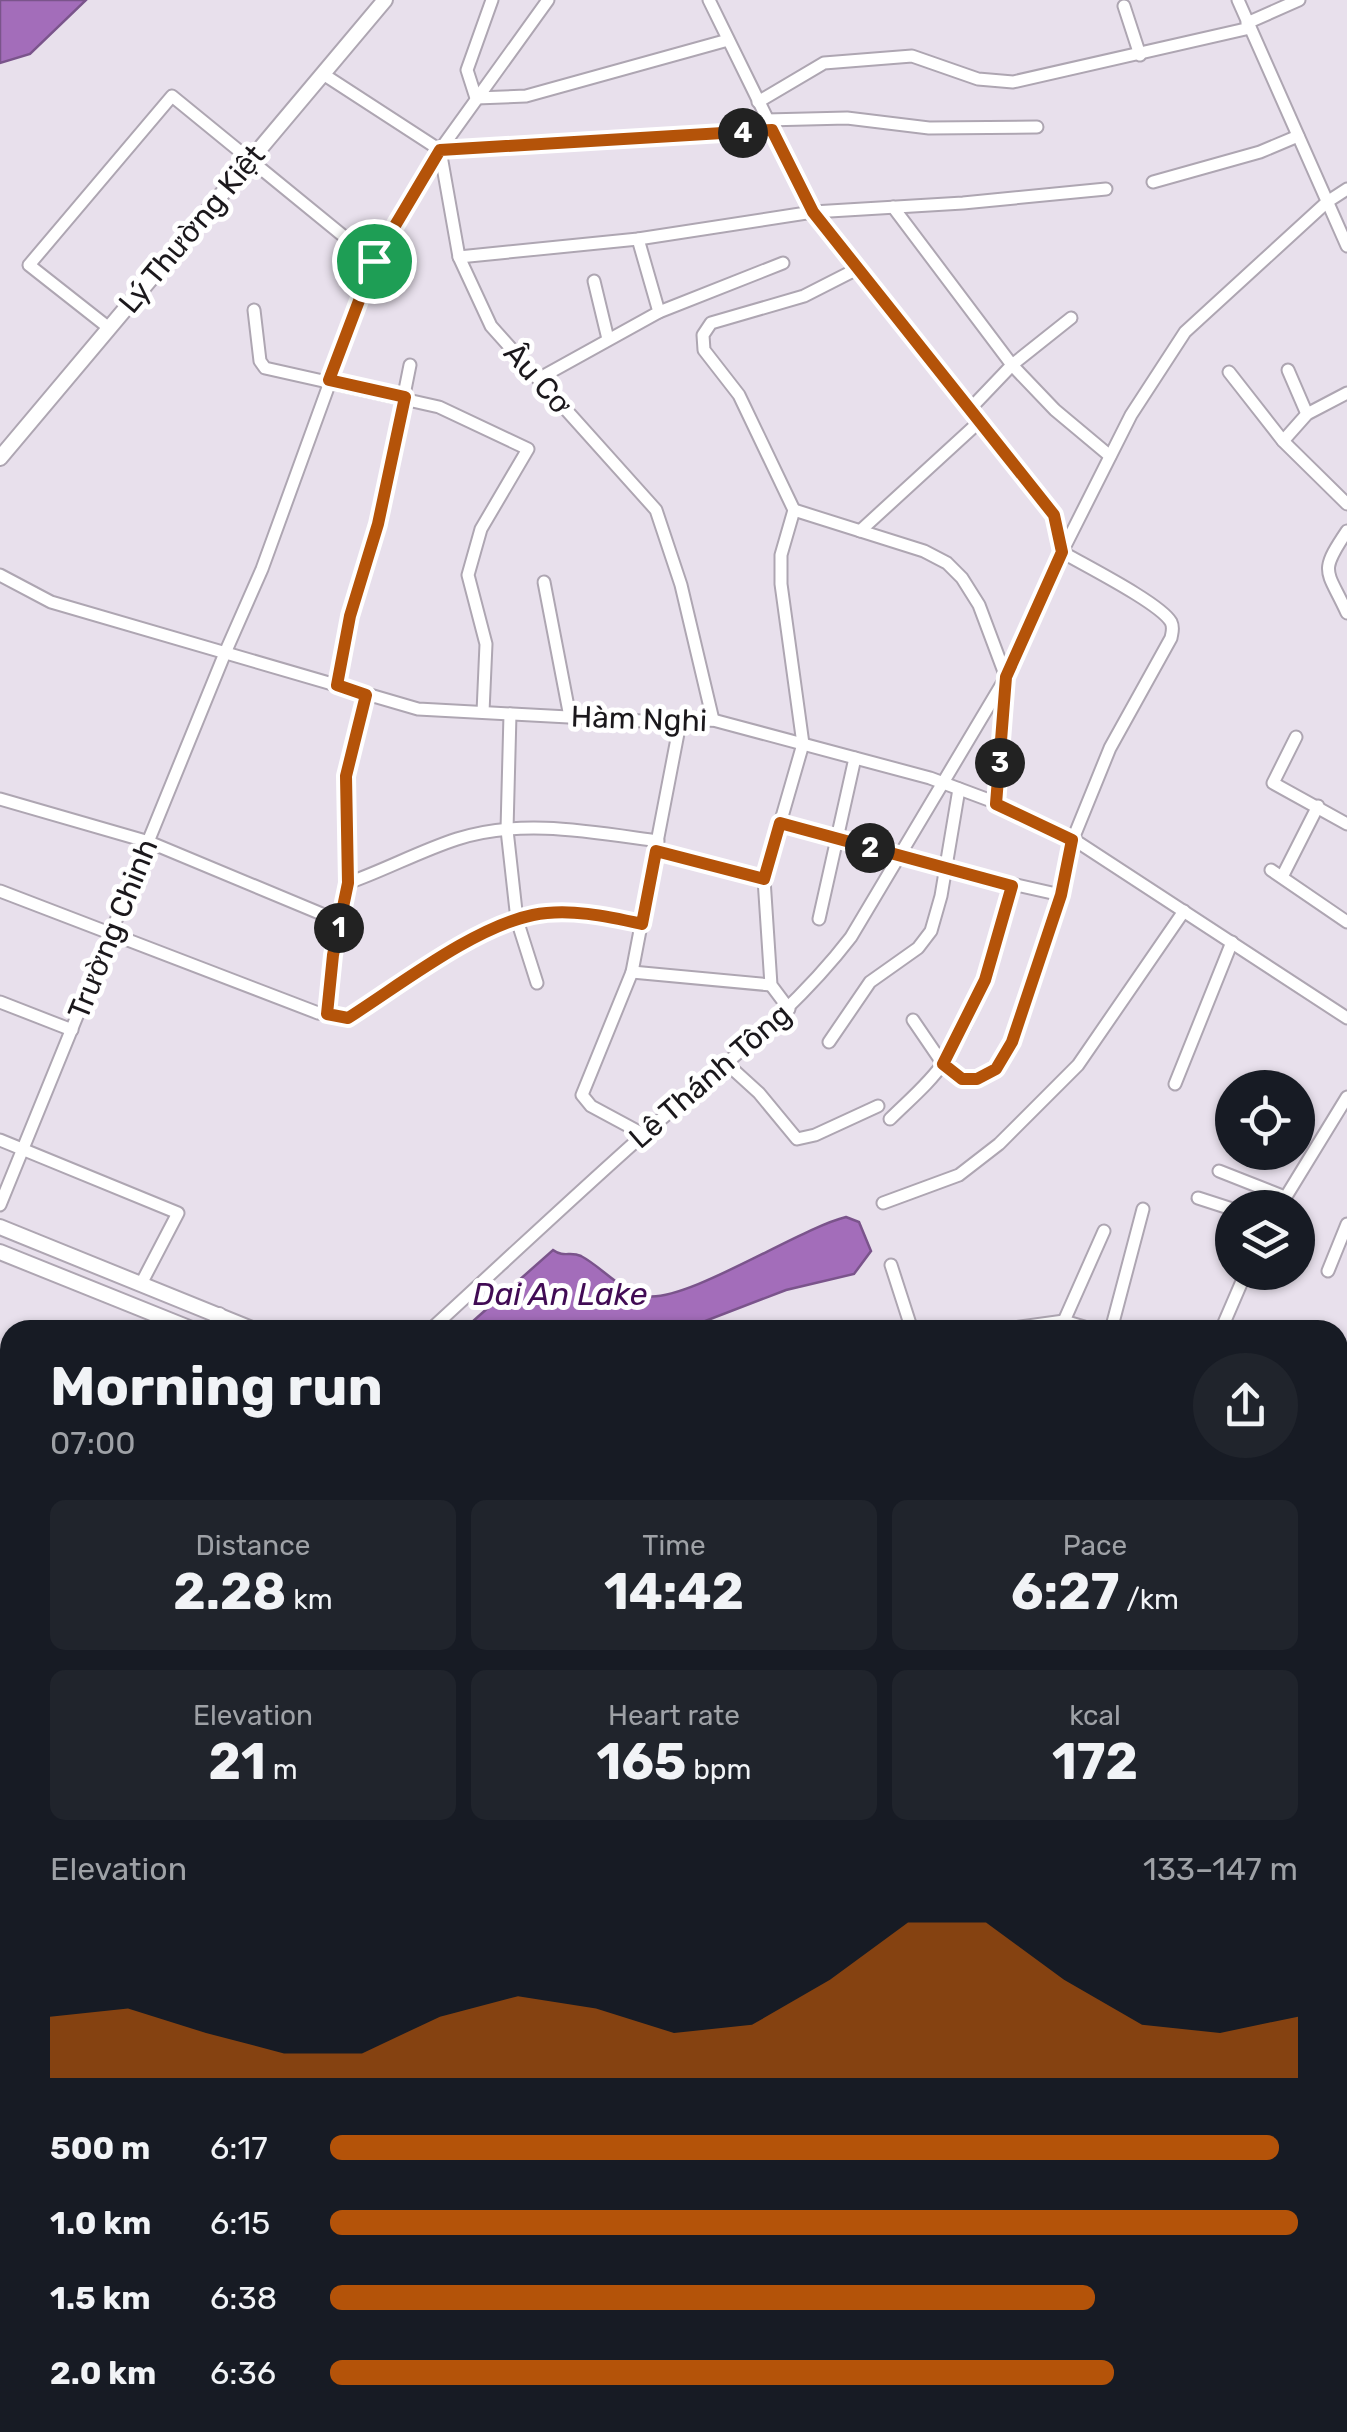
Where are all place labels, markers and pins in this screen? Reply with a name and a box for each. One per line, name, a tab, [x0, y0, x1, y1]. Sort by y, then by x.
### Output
pin: 4	[718, 108, 768, 158]
pin	[332, 219, 417, 304]
pin: 3	[975, 738, 1025, 788]
pin: 2	[845, 823, 895, 873]
pin: 1	[314, 903, 364, 953]

